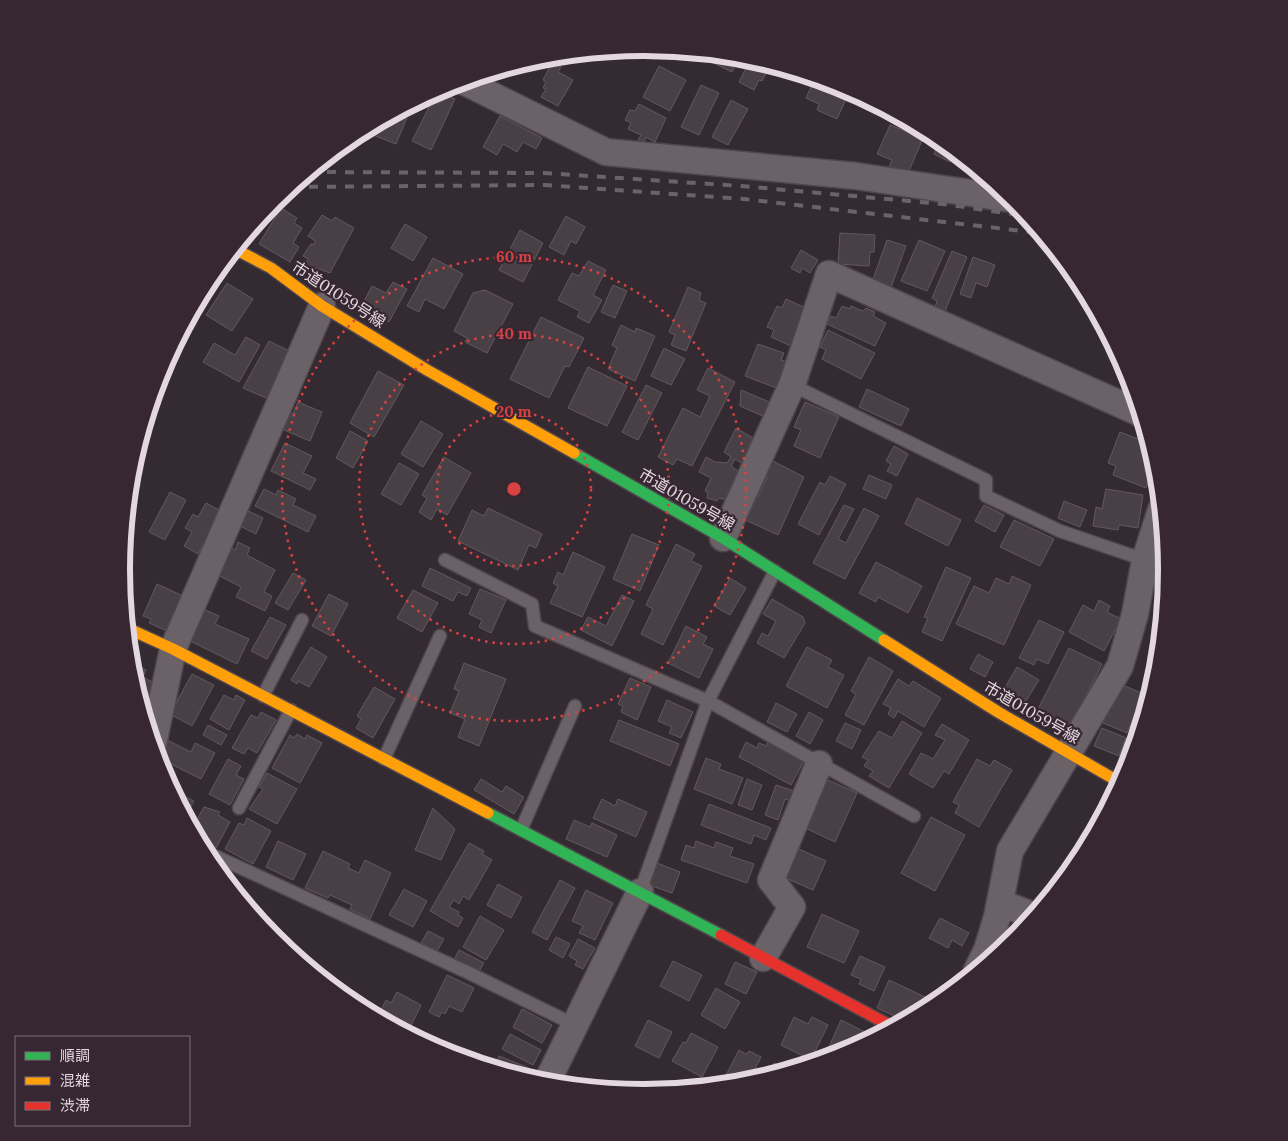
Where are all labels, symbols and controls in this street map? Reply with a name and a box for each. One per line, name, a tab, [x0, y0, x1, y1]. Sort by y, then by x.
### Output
text: 60 m	[496, 247, 532, 266]
street label: 市道01059号線	[288, 256, 390, 332]
text: 40 m	[496, 324, 532, 343]
text: 20 m	[496, 402, 532, 421]
street label: 市道01059号線	[635, 463, 739, 535]
centre of rings	[505, 480, 523, 498]
street label: 市道01059号線	[980, 676, 1084, 748]
legend	[15, 1036, 190, 1126]
text: 順調	[60, 1046, 90, 1065]
text: 混雑	[60, 1071, 90, 1090]
text: 渋滞	[60, 1096, 90, 1115]

